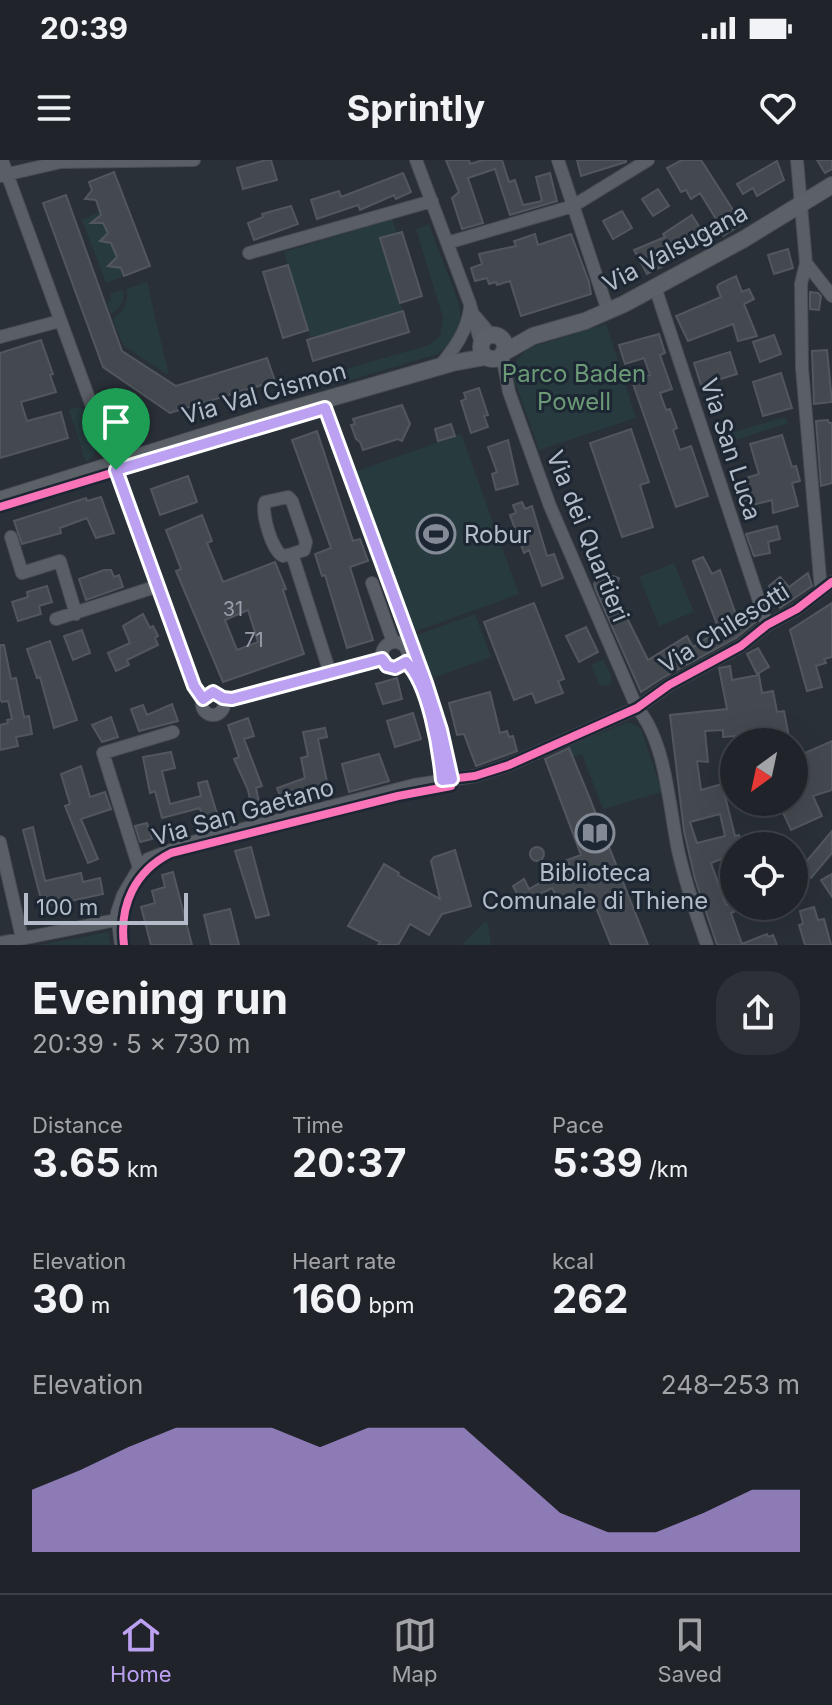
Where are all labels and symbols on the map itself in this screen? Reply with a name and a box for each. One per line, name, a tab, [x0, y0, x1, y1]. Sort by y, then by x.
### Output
street label: Via Valsugana	[598, 198, 752, 298]
street label: Via Val Cismon	[178, 356, 350, 430]
park label: Parco Baden Powell	[502, 359, 646, 416]
street label: Via San Luca	[694, 374, 768, 524]
pin	[82, 388, 150, 470]
street label: Via dei Quartieri	[540, 446, 636, 626]
sports icon: Robur	[415, 513, 457, 555]
place label: Robur	[464, 520, 531, 549]
street label: Via Chilesotti	[654, 577, 794, 679]
house number: 31	[223, 597, 243, 621]
house number: 71	[244, 628, 264, 652]
north arrow	[720, 728, 808, 816]
street label: Via San Gaetano	[149, 772, 337, 852]
library icon: Biblioteca Comunale di Thiene	[574, 812, 616, 854]
place label: Biblioteca Comunale di Thiene	[482, 858, 708, 915]
scale bar	[24, 889, 188, 925]

